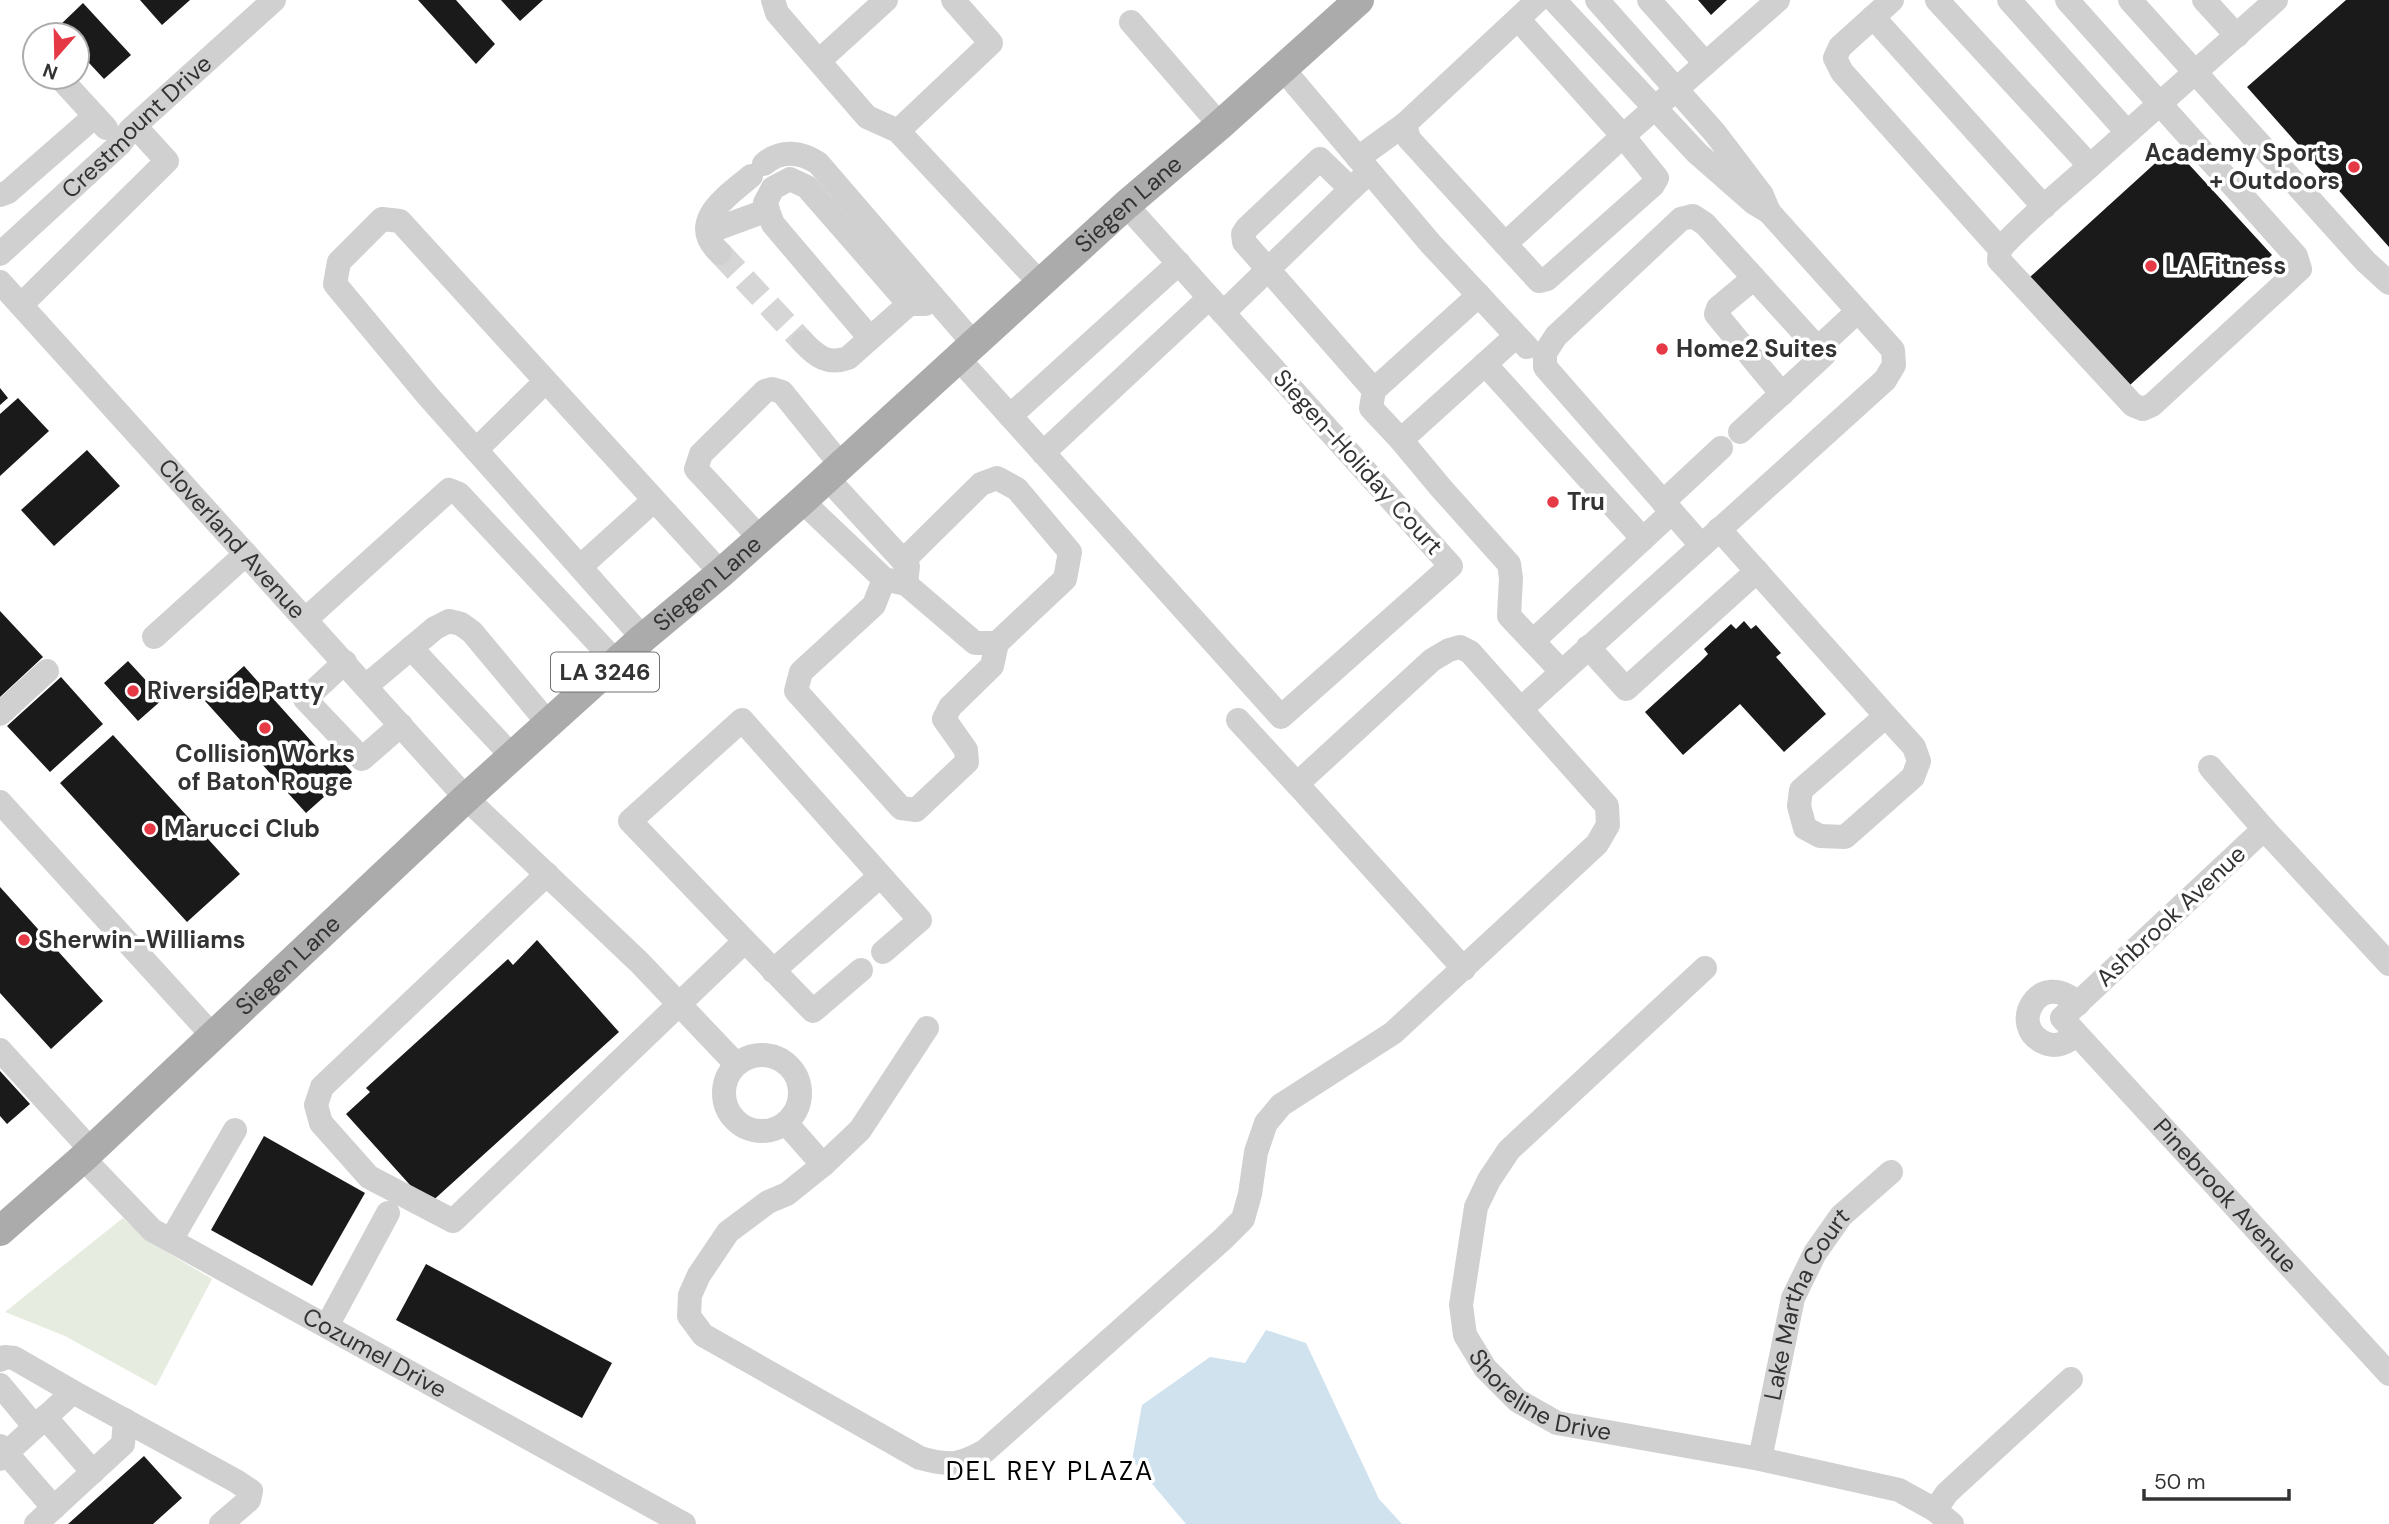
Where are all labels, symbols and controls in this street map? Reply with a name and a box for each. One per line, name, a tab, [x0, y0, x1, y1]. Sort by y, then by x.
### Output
north arrow	[21, 21, 91, 91]
street label: Crestmount Drive	[55, 48, 218, 205]
text: N	[40, 57, 61, 86]
place label: Academy Sports + Outdoors	[2145, 137, 2340, 196]
street label: Siegen Lane	[1068, 148, 1188, 259]
marker: Academy Sports + Outdoors	[2346, 159, 2362, 175]
place label: LA Fitness	[2165, 250, 2286, 281]
marker: LA Fitness	[2143, 258, 2159, 274]
place label: Home2 Suites	[1676, 333, 1837, 364]
marker: Home2 Suites	[1654, 341, 1670, 357]
street label: Siegen-Holiday Court	[1267, 362, 1450, 561]
street label: Cloverland Avenue	[152, 452, 313, 625]
place label: Tru	[1567, 486, 1605, 517]
marker: Tru	[1545, 494, 1561, 510]
street label: Siegen Lane	[646, 528, 768, 638]
road number: LA 3246	[551, 652, 659, 692]
place label: Riverside Patty	[147, 675, 325, 706]
marker: Riverside Patty	[125, 683, 141, 699]
marker: Collision Works of Baton Rouge	[257, 720, 273, 736]
place label: Collision Works of Baton Rouge	[175, 738, 355, 797]
place label: Marucci Club	[164, 813, 320, 844]
marker: Marucci Club	[142, 821, 158, 837]
street label: Ashbrook Avenue	[2089, 838, 2252, 993]
street label: Siegen Lane	[229, 908, 347, 1022]
place label: Sherwin-Williams	[38, 924, 246, 955]
marker: Sherwin-Williams	[16, 932, 32, 948]
street label: Pinebrook Avenue	[2147, 1112, 2304, 1279]
street label: Lake Martha Court	[1756, 1200, 1855, 1403]
street label: Cozumel Drive	[297, 1300, 452, 1405]
street label: Shoreline Drive	[1462, 1343, 1614, 1447]
district label: DEL REY PLAZA	[946, 1454, 1154, 1488]
scale bar	[2144, 1458, 2289, 1502]
text: 50 m	[2154, 1468, 2205, 1496]

